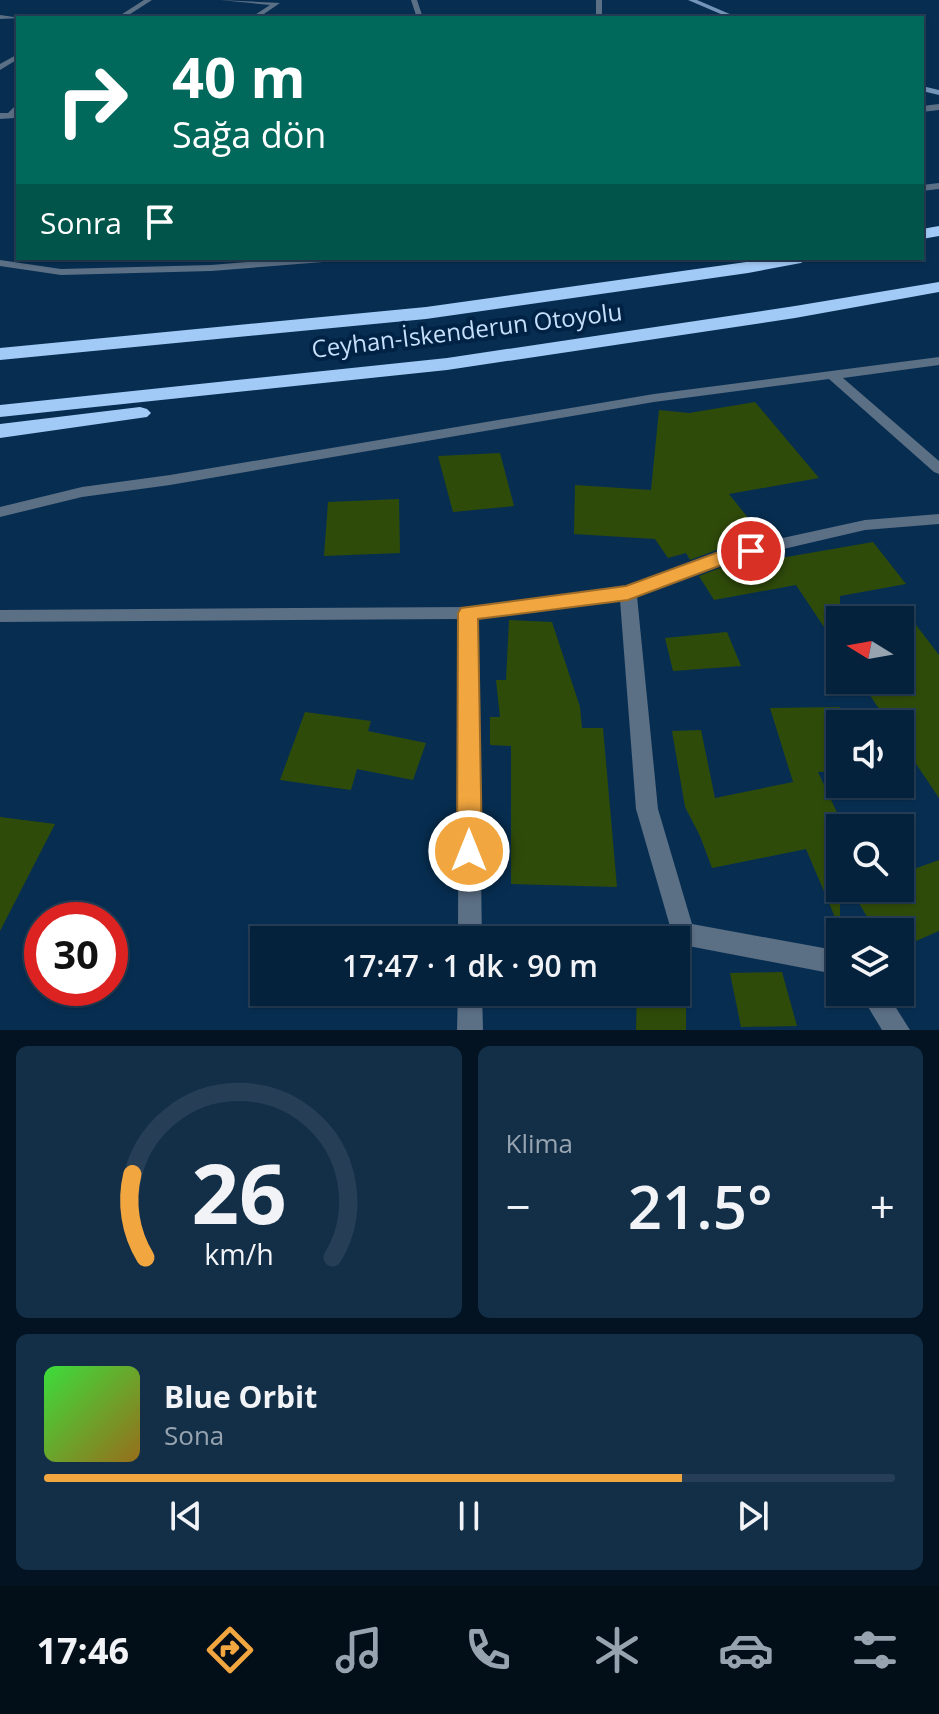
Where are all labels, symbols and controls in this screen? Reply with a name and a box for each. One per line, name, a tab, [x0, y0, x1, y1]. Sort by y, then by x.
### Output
text: 40 m	[172, 38, 306, 114]
icon: right	[40, 48, 144, 152]
text: Sağa dön	[172, 110, 326, 159]
icon: arrive	[138, 200, 182, 244]
text: Sonra	[40, 202, 122, 243]
street label: Ceyhan-İskenderun Otoyolu	[310, 294, 624, 365]
pin	[717, 517, 785, 585]
icon: arrive	[729, 529, 773, 573]
north arrow	[826, 606, 914, 694]
map controls	[826, 606, 914, 1006]
button: sound	[826, 710, 914, 798]
position arrow	[427, 809, 511, 893]
button: search	[826, 814, 914, 902]
speed limit sign: 30	[24, 902, 128, 1006]
button: layers	[826, 918, 914, 1006]
text: 17:47 · 1 dk · 90 m	[342, 945, 598, 986]
text: Klima	[506, 1125, 573, 1161]
text: 26	[191, 1135, 286, 1248]
text: 21.5°	[628, 1165, 773, 1247]
text: −	[506, 1176, 531, 1236]
text: +	[870, 1176, 895, 1236]
text: km/h	[204, 1234, 273, 1273]
text: Blue Orbit	[164, 1376, 317, 1417]
text: Sona	[164, 1417, 224, 1453]
icon: previous	[164, 1494, 208, 1538]
icon: pause	[447, 1494, 491, 1538]
icon: next	[731, 1494, 775, 1538]
icon: directions	[202, 1622, 258, 1678]
icon: music	[331, 1622, 387, 1678]
icon: phone	[460, 1622, 516, 1678]
icon: climate	[589, 1622, 645, 1678]
icon: car	[718, 1622, 774, 1678]
icon: filters	[847, 1622, 903, 1678]
text: 17:46	[36, 1626, 129, 1675]

